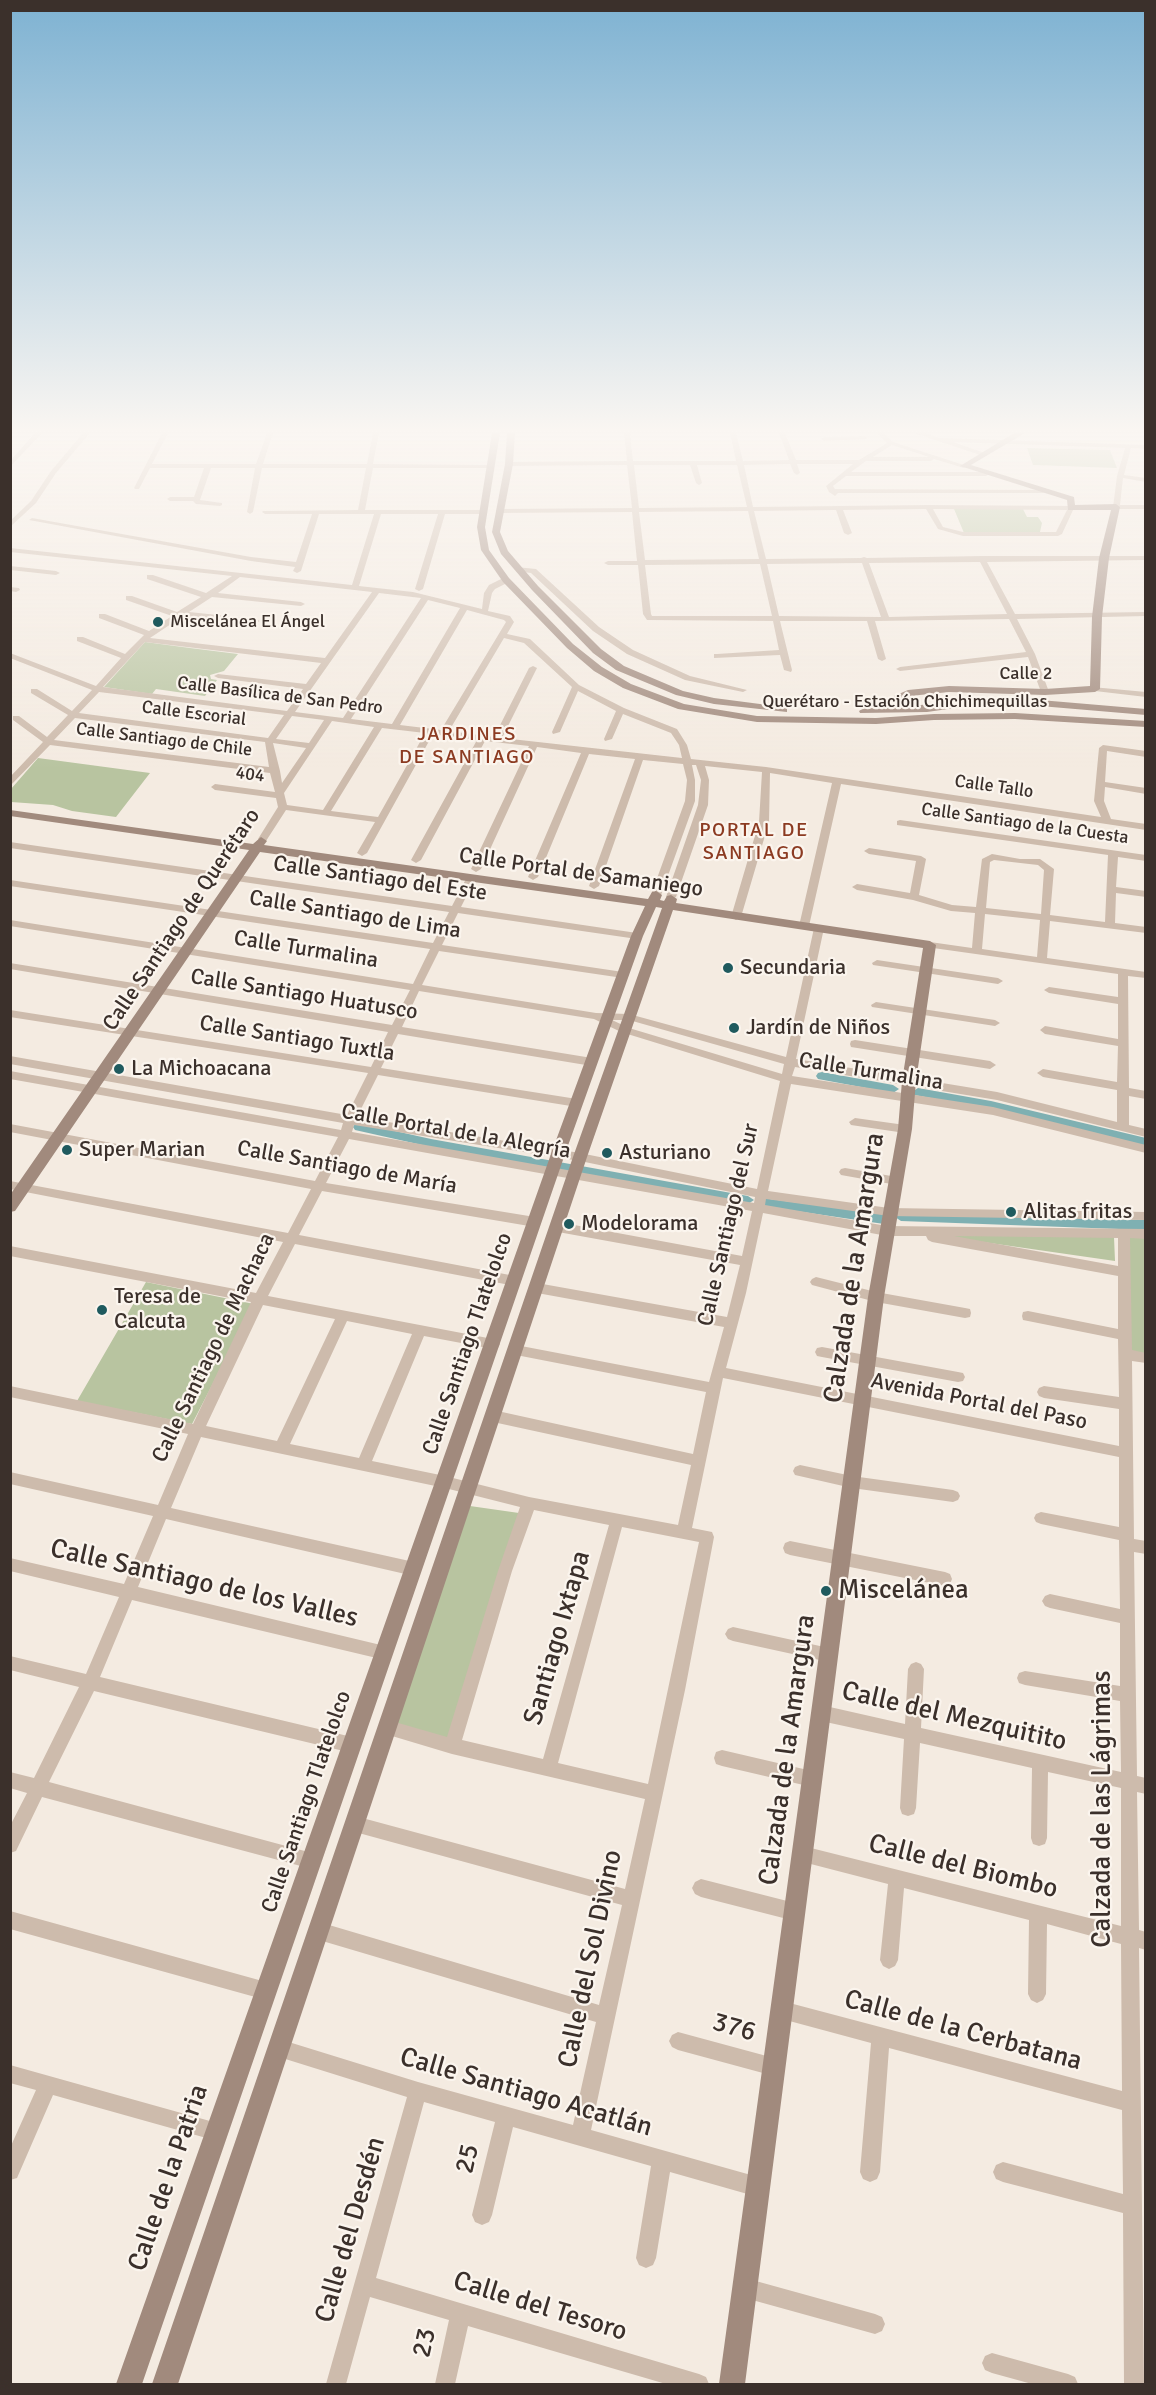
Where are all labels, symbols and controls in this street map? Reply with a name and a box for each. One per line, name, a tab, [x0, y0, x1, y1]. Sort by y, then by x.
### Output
place label: Miscelánea El Ángel	[170, 611, 325, 633]
marker: Miscelánea El Ángel	[151, 615, 165, 629]
street label: Calle 2	[1000, 663, 1052, 685]
street label: Calle Basílica de San Pedro	[176, 673, 384, 719]
street label: Querétaro - Estación Chichimequillas	[763, 691, 1047, 713]
street label: Calle Escorial	[141, 697, 247, 731]
street label: Calle Santiago de Chile	[75, 718, 253, 762]
district label: JARDINES DE SANTIAGO	[399, 723, 535, 770]
street label: 404	[234, 762, 266, 788]
street label: Calle Tallo	[953, 771, 1035, 803]
street label: Calle Santiago de la Cuesta	[920, 799, 1130, 849]
street label: Calle Santiago de Querétaro	[98, 804, 266, 1036]
district label: PORTAL DE SANTIAGO	[699, 819, 809, 866]
street label: Calle Portal de Samaniego	[457, 843, 705, 903]
street label: Calle Santiago del Este	[272, 851, 488, 907]
street label: Calle Santiago de Lima	[247, 885, 463, 945]
street label: Calle Turmalina	[232, 926, 380, 974]
place label: Secundaria	[740, 955, 846, 981]
marker: Secundaria	[721, 961, 735, 975]
street label: Calle Santiago Huatusco	[189, 964, 419, 1026]
street label: Calle Santiago Tuxtla	[197, 1011, 397, 1067]
place label: Jardín de Niños	[746, 1015, 890, 1041]
marker: Jardín de Niños	[727, 1021, 741, 1035]
street label: Calle Turmalina	[797, 1048, 945, 1096]
place label: La Michoacana	[131, 1056, 272, 1082]
marker: La Michoacana	[112, 1062, 126, 1076]
street label: Calle Portal de la Alegría	[339, 1099, 573, 1165]
street label: Calle Santiago del Sur	[693, 1121, 765, 1329]
street label: Calzada de la Amargura	[818, 1131, 892, 1405]
street label: Calle Santiago de María	[235, 1136, 459, 1200]
place label: Super Marian	[79, 1137, 205, 1163]
place label: Asturiano	[619, 1140, 711, 1166]
marker: Super Marian	[60, 1143, 74, 1157]
marker: Asturiano	[600, 1146, 614, 1160]
place label: Alitas fritas	[1023, 1199, 1132, 1225]
marker: Alitas fritas	[1004, 1205, 1018, 1219]
place label: Modelorama	[581, 1211, 698, 1237]
marker: Modelorama	[562, 1217, 576, 1231]
street label: Calle Santiago de Machaca	[147, 1229, 281, 1467]
street label: Calle Santiago Tlatelolco	[418, 1229, 518, 1459]
place label: Teresa de Calcuta	[114, 1284, 201, 1336]
marker: Teresa de Calcuta	[95, 1303, 109, 1317]
street label: Avenida Portal del Paso	[869, 1368, 1089, 1436]
street label: Calle Santiago de los Valles	[47, 1533, 361, 1635]
street label: Santiago Ixtapa	[518, 1547, 598, 1729]
place label: Miscelánea	[838, 1575, 969, 1607]
marker: Miscelánea	[819, 1584, 833, 1598]
street label: Calzada de la Amargura	[753, 1613, 823, 1887]
street label: Calzada de las Lágrimas	[1087, 1670, 1119, 1948]
street label: Calle del Mezquitito	[838, 1675, 1070, 1759]
street label: Calle Santiago Tlatelolco	[257, 1687, 357, 1917]
street label: Calle del Biombo	[865, 1828, 1061, 1906]
street label: Calle del Sol Divino	[552, 1847, 630, 2071]
street label: Calle de la Cerbatana	[841, 1984, 1085, 2078]
street label: 376	[709, 2006, 759, 2050]
street label: Calle Santiago Acatlán	[396, 2041, 656, 2145]
street label: Calle de la Patria	[122, 2081, 216, 2275]
street label: Calle del Desdén	[309, 2133, 393, 2327]
street label: 25	[449, 2141, 487, 2177]
street label: Calle del Tesoro	[449, 2265, 631, 2349]
street label: 23	[406, 2325, 444, 2361]

